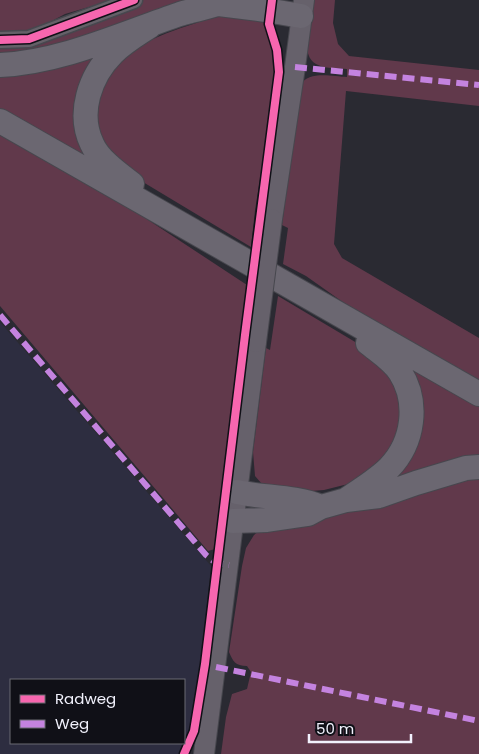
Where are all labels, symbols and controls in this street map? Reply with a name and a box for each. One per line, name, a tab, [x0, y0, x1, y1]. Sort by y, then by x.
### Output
legend	[10, 679, 185, 744]
text: Radweg	[55, 688, 116, 709]
scale bar	[309, 712, 412, 744]
text: Weg	[55, 713, 89, 734]
text: 50 m	[316, 718, 354, 739]

